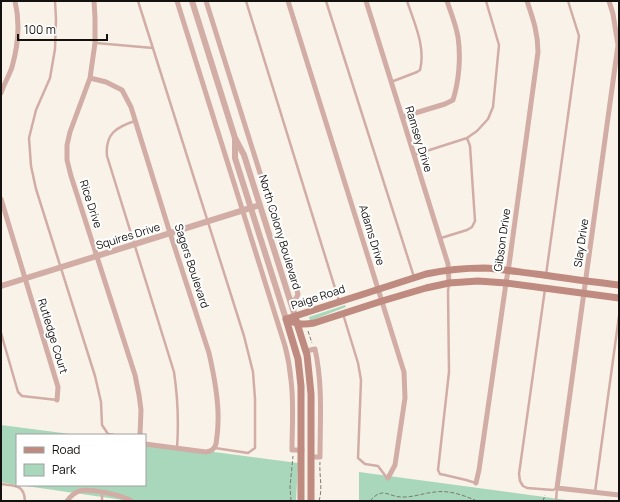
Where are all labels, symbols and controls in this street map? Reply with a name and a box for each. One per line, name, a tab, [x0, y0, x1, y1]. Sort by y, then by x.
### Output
scale bar	[18, 16, 107, 42]
text: 100 m	[24, 21, 56, 38]
street label: Ramsey Drive	[402, 104, 437, 174]
street label: North Colony Boulevard	[256, 173, 305, 291]
street label: Rice Drive	[77, 178, 106, 230]
street label: Adams Drive	[356, 203, 389, 268]
street label: Gibson Drive	[490, 207, 513, 272]
street label: Slay Drive	[570, 217, 591, 268]
street label: Squires Drive	[94, 218, 162, 252]
street label: Sagers Boulevard	[172, 222, 213, 310]
street label: Paige Road	[289, 281, 347, 312]
street label: Rutledge Court	[35, 296, 72, 375]
legend	[16, 434, 146, 486]
text: Road	[52, 441, 80, 458]
text: Park	[52, 461, 77, 478]

